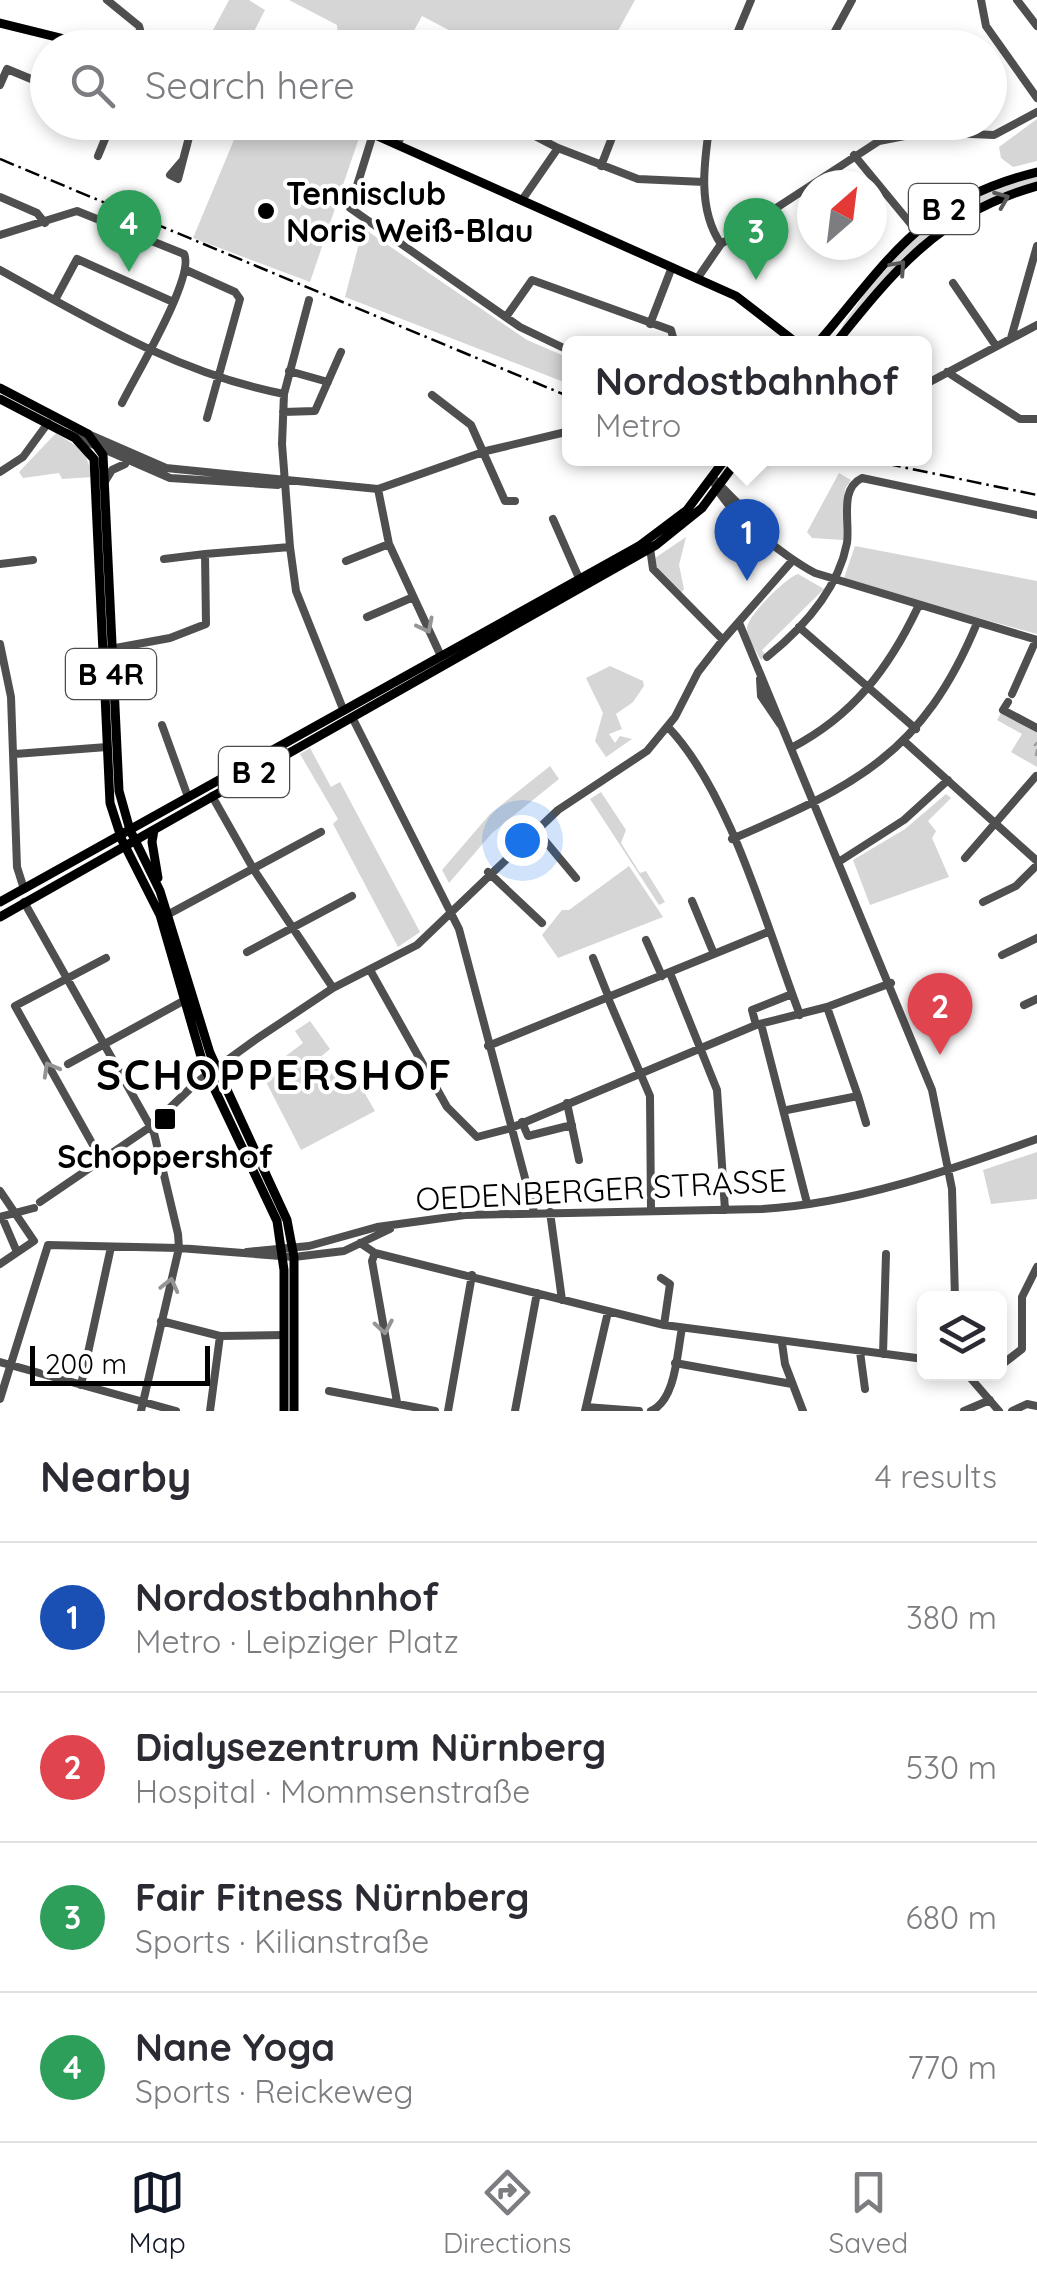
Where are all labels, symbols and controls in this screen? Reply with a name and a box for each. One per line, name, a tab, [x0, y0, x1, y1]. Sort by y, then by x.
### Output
search box	[30, 30, 1007, 140]
icon: search	[65, 58, 120, 113]
text: Search here	[145, 61, 355, 109]
north arrow	[797, 170, 887, 260]
place label: Tennisclub Noris Weiß-Blau	[286, 173, 534, 250]
road number: B 2	[909, 184, 979, 234]
pin: 4	[96, 190, 162, 272]
one-way arrow	[992, 190, 1009, 210]
pin: 3	[724, 198, 788, 280]
marker: Tennisclub Noris Weiß-Blau	[255, 200, 277, 222]
one-way arrow	[887, 260, 905, 279]
popup	[562, 336, 932, 466]
text: Nordostbahnhof	[595, 357, 899, 405]
text: Metro	[595, 405, 681, 445]
pin: 1	[714, 498, 780, 581]
one-way arrow	[414, 615, 433, 633]
road number: B 4R	[66, 649, 156, 699]
road number: B 2	[219, 747, 289, 797]
your location	[497, 815, 548, 866]
pin: 2	[908, 972, 972, 1055]
district label: SCHOPPERSHOF	[96, 1048, 454, 1101]
one-way arrow	[43, 1061, 63, 1079]
marker: Schoppershof	[152, 1106, 178, 1132]
place label: Schoppershof	[57, 1136, 273, 1176]
street label: OEDENBERGER STRASSE	[414, 1159, 788, 1219]
one-way arrow	[158, 1276, 179, 1293]
map controls	[917, 1291, 1007, 1381]
button: layers	[917, 1291, 1007, 1381]
one-way arrow	[373, 1318, 394, 1335]
scale bar	[30, 1341, 210, 1386]
text: 200 m	[45, 1346, 127, 1381]
text: Nearby	[40, 1450, 191, 1503]
text: 4 results	[875, 1456, 997, 1496]
text: Nordostbahnhof	[135, 1573, 439, 1621]
text: 1	[66, 1597, 79, 1637]
text: 380 m	[906, 1597, 997, 1637]
text: Metro · Leipziger Platz	[135, 1621, 459, 1661]
text: Dialysezentrum Nürnberg	[135, 1723, 606, 1771]
text: 2	[63, 1747, 82, 1787]
text: 530 m	[906, 1747, 997, 1787]
text: Hospital · Mommsenstraße	[135, 1771, 530, 1811]
text: Fair Fitness Nürnberg	[135, 1873, 530, 1921]
text: 3	[64, 1897, 81, 1937]
text: 680 m	[906, 1897, 997, 1937]
text: Sports · Kilianstraße	[135, 1921, 429, 1961]
text: Nane Yoga	[135, 2023, 335, 2071]
text: 4	[63, 2047, 82, 2087]
text: 770 m	[907, 2047, 997, 2087]
text: Sports · Reickeweg	[135, 2071, 413, 2111]
tab: Map	[129, 2165, 186, 2260]
tab: Directions	[443, 2165, 571, 2260]
tab: Saved	[829, 2165, 908, 2260]

